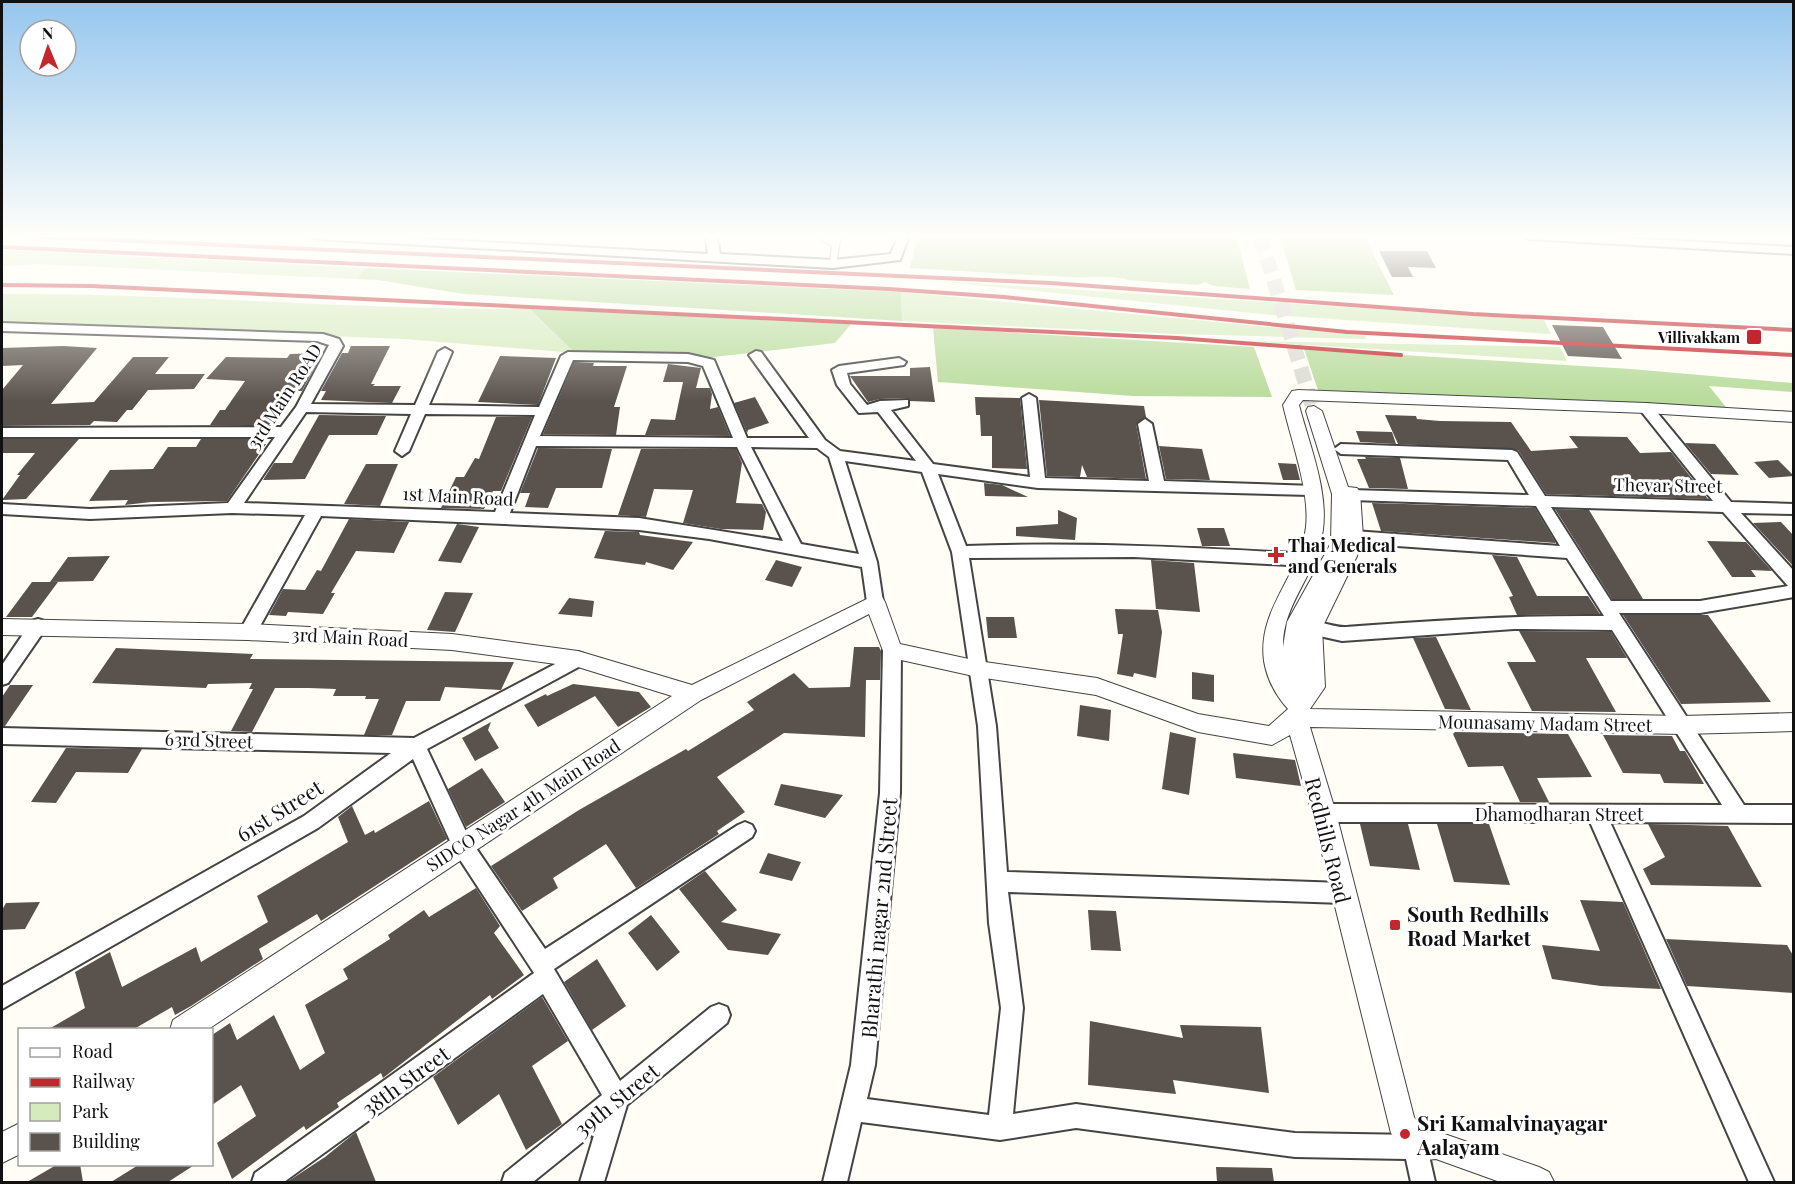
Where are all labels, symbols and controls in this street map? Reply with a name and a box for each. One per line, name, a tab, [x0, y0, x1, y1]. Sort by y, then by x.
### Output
north arrow	[18, 18, 78, 78]
text: N	[41, 22, 54, 43]
place label: Villivakkam	[1657, 327, 1740, 347]
marker: Villivakkam	[1745, 328, 1763, 346]
street label: 3rd Main RoAD	[241, 339, 327, 453]
street label: Thevar Street	[1613, 472, 1723, 498]
street label: 1st Main Road	[402, 481, 515, 511]
place label: Thai Medical and Generals	[1288, 533, 1397, 578]
marker: Thai Medical and Generals	[1269, 548, 1283, 562]
street label: 3rd Main Road	[291, 622, 409, 652]
street label: Mounasamy Madam Street	[1438, 709, 1653, 737]
street label: 63rd Street	[164, 726, 254, 754]
street label: SIDCO Nagar 4th Main Road	[421, 733, 625, 877]
street label: 61st Street	[231, 772, 328, 847]
street label: Redhills Road	[1300, 774, 1358, 906]
street label: Bharathi nagar 2nd Street	[854, 796, 903, 1040]
street label: Dhamodharan Street	[1475, 802, 1644, 826]
place label: South Redhills Road Market	[1407, 899, 1549, 951]
marker: South Redhills Road Market	[1388, 918, 1402, 932]
legend	[18, 1028, 213, 1166]
street label: 38th Street	[356, 1038, 455, 1121]
text: Road	[72, 1039, 113, 1063]
street label: 39th Street	[568, 1056, 665, 1142]
text: Railway	[72, 1069, 135, 1093]
text: Park	[72, 1099, 109, 1123]
place label: Sri Kamalvinayagar Aalayam	[1416, 1108, 1608, 1160]
marker: Sri Kamalvinayagar Aalayam	[1398, 1127, 1412, 1141]
text: Building	[72, 1129, 140, 1153]

